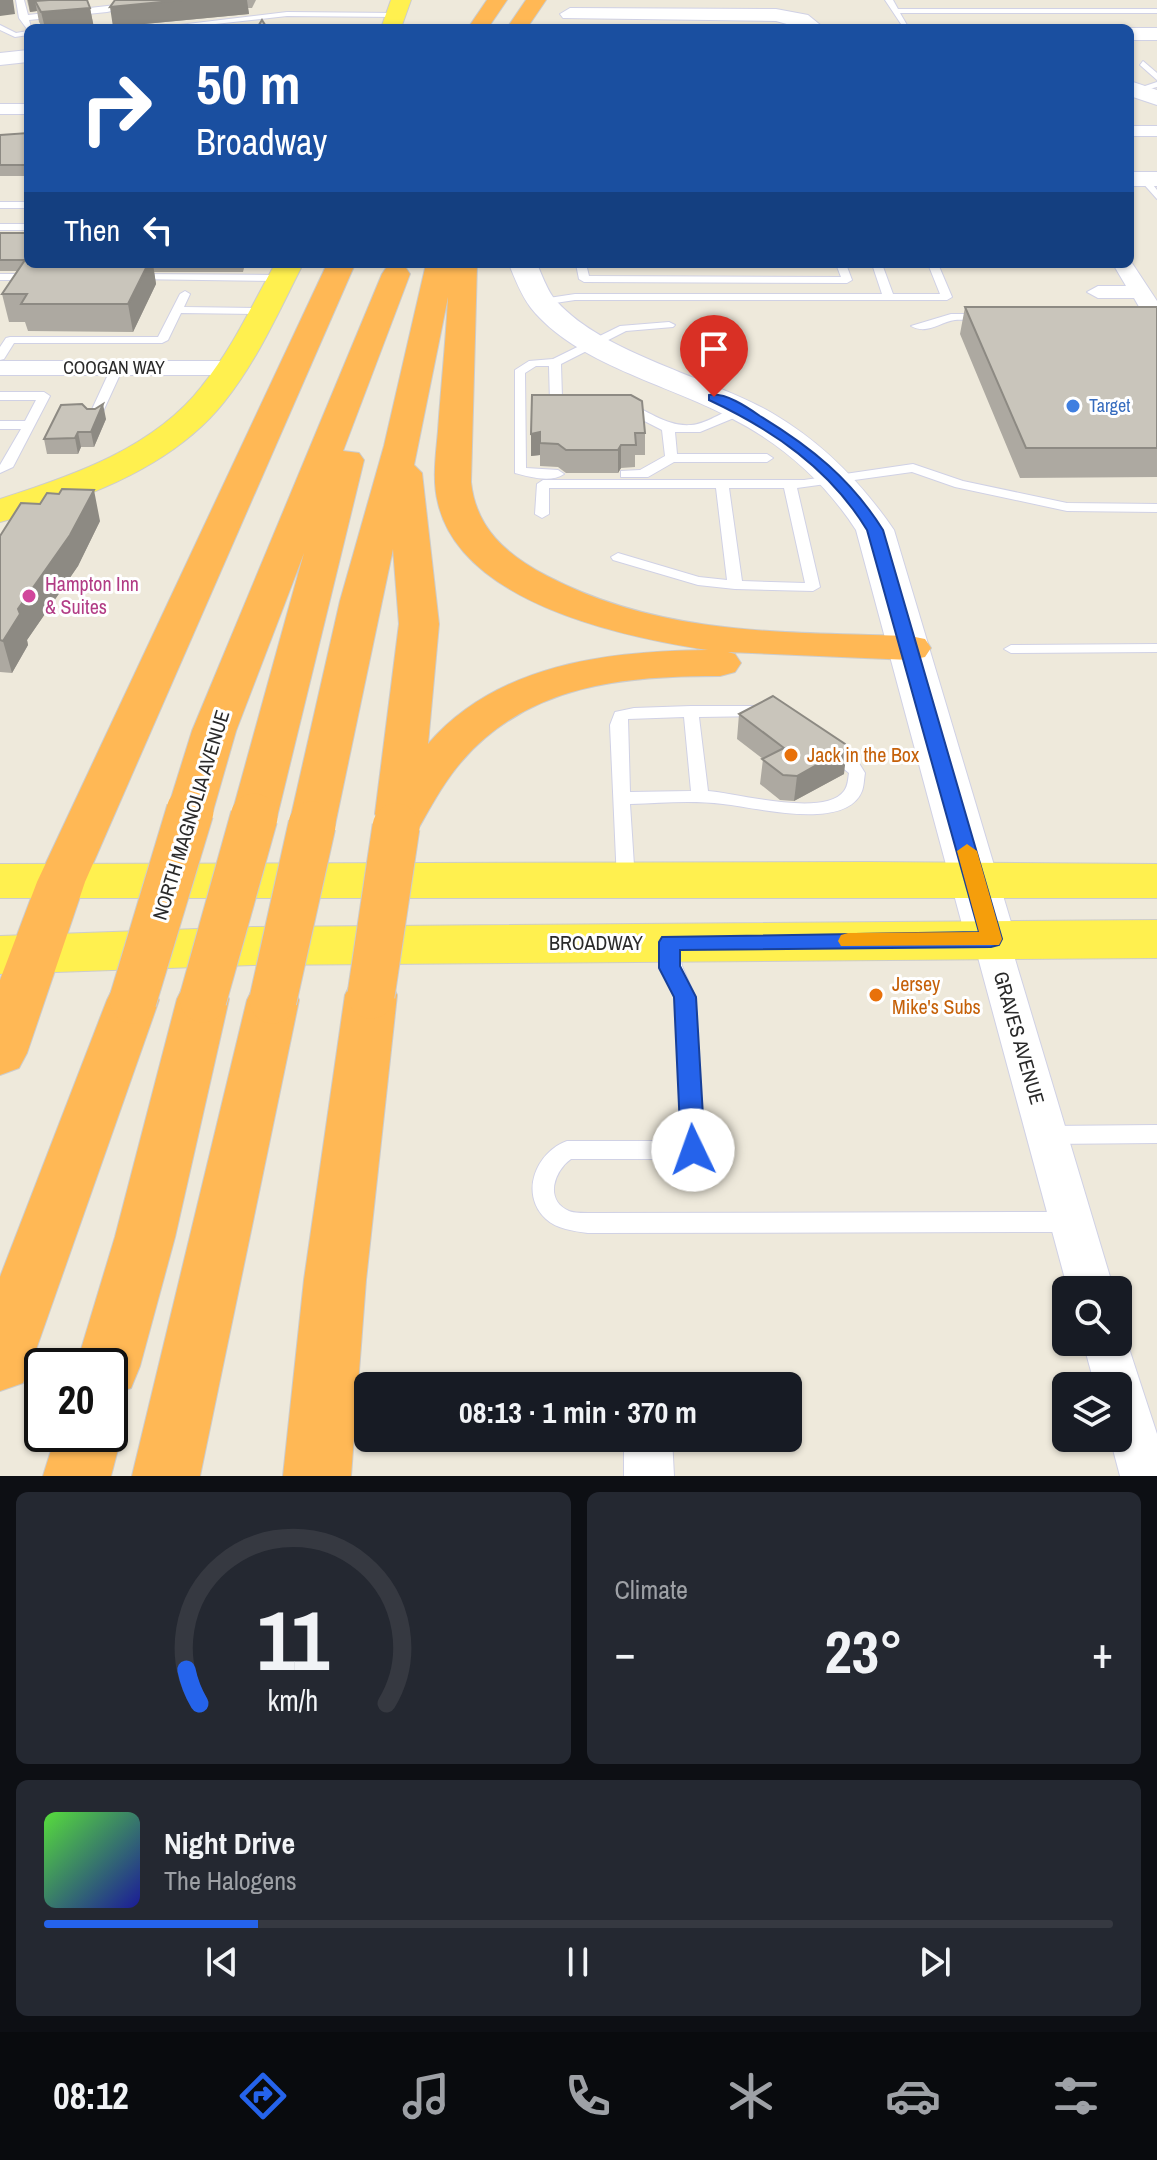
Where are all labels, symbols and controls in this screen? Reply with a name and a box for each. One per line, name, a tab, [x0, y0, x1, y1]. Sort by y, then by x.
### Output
text: 50 m	[196, 46, 301, 121]
icon: right	[64, 56, 168, 160]
text: Broadway	[196, 118, 327, 166]
icon: left	[136, 208, 180, 252]
text: Then	[64, 210, 120, 250]
pin	[680, 315, 748, 397]
icon: arrive	[692, 327, 736, 371]
street label: COOGAN WAY	[63, 355, 165, 380]
place label: Target	[1089, 393, 1130, 418]
marker: Target	[1064, 397, 1082, 415]
place label: Hampton Inn & Suites	[45, 570, 139, 620]
marker: Hampton Inn & Suites	[20, 587, 38, 605]
street label: NORTH MAGNOLIA AVENUE	[146, 707, 235, 923]
place label: Jack in the Box	[807, 741, 920, 768]
marker: Jack in the Box	[782, 746, 800, 764]
street label: BROADWAY	[549, 929, 643, 956]
street label: GRAVES AVENUE	[988, 968, 1051, 1107]
place label: Jersey Mike's Subs	[892, 970, 981, 1020]
marker: Jersey Mike's Subs	[867, 986, 885, 1004]
position arrow	[651, 1108, 735, 1192]
map controls	[1052, 1276, 1132, 1452]
button: search	[1052, 1276, 1132, 1356]
speed limit sign: 20	[24, 1348, 128, 1452]
button: layers	[1052, 1372, 1132, 1452]
text: 08:13 · 1 min · 370 m	[459, 1392, 697, 1432]
text: Climate	[615, 1572, 688, 1607]
text: 11	[257, 1584, 329, 1696]
text: 23°	[824, 1611, 903, 1692]
text: −	[615, 1622, 636, 1682]
text: +	[1092, 1622, 1113, 1682]
text: km/h	[268, 1681, 319, 1720]
text: Night Drive	[164, 1823, 295, 1863]
text: The Halogens	[164, 1863, 297, 1898]
icon: previous	[200, 1940, 244, 1984]
icon: pause	[556, 1940, 600, 1984]
icon: next	[913, 1940, 957, 1984]
icon: directions	[235, 2068, 291, 2124]
icon: music	[398, 2068, 454, 2124]
icon: phone	[560, 2068, 616, 2124]
icon: climate	[723, 2068, 779, 2124]
icon: car	[885, 2068, 941, 2124]
icon: filters	[1048, 2068, 1104, 2124]
text: 08:12	[53, 2072, 129, 2120]

